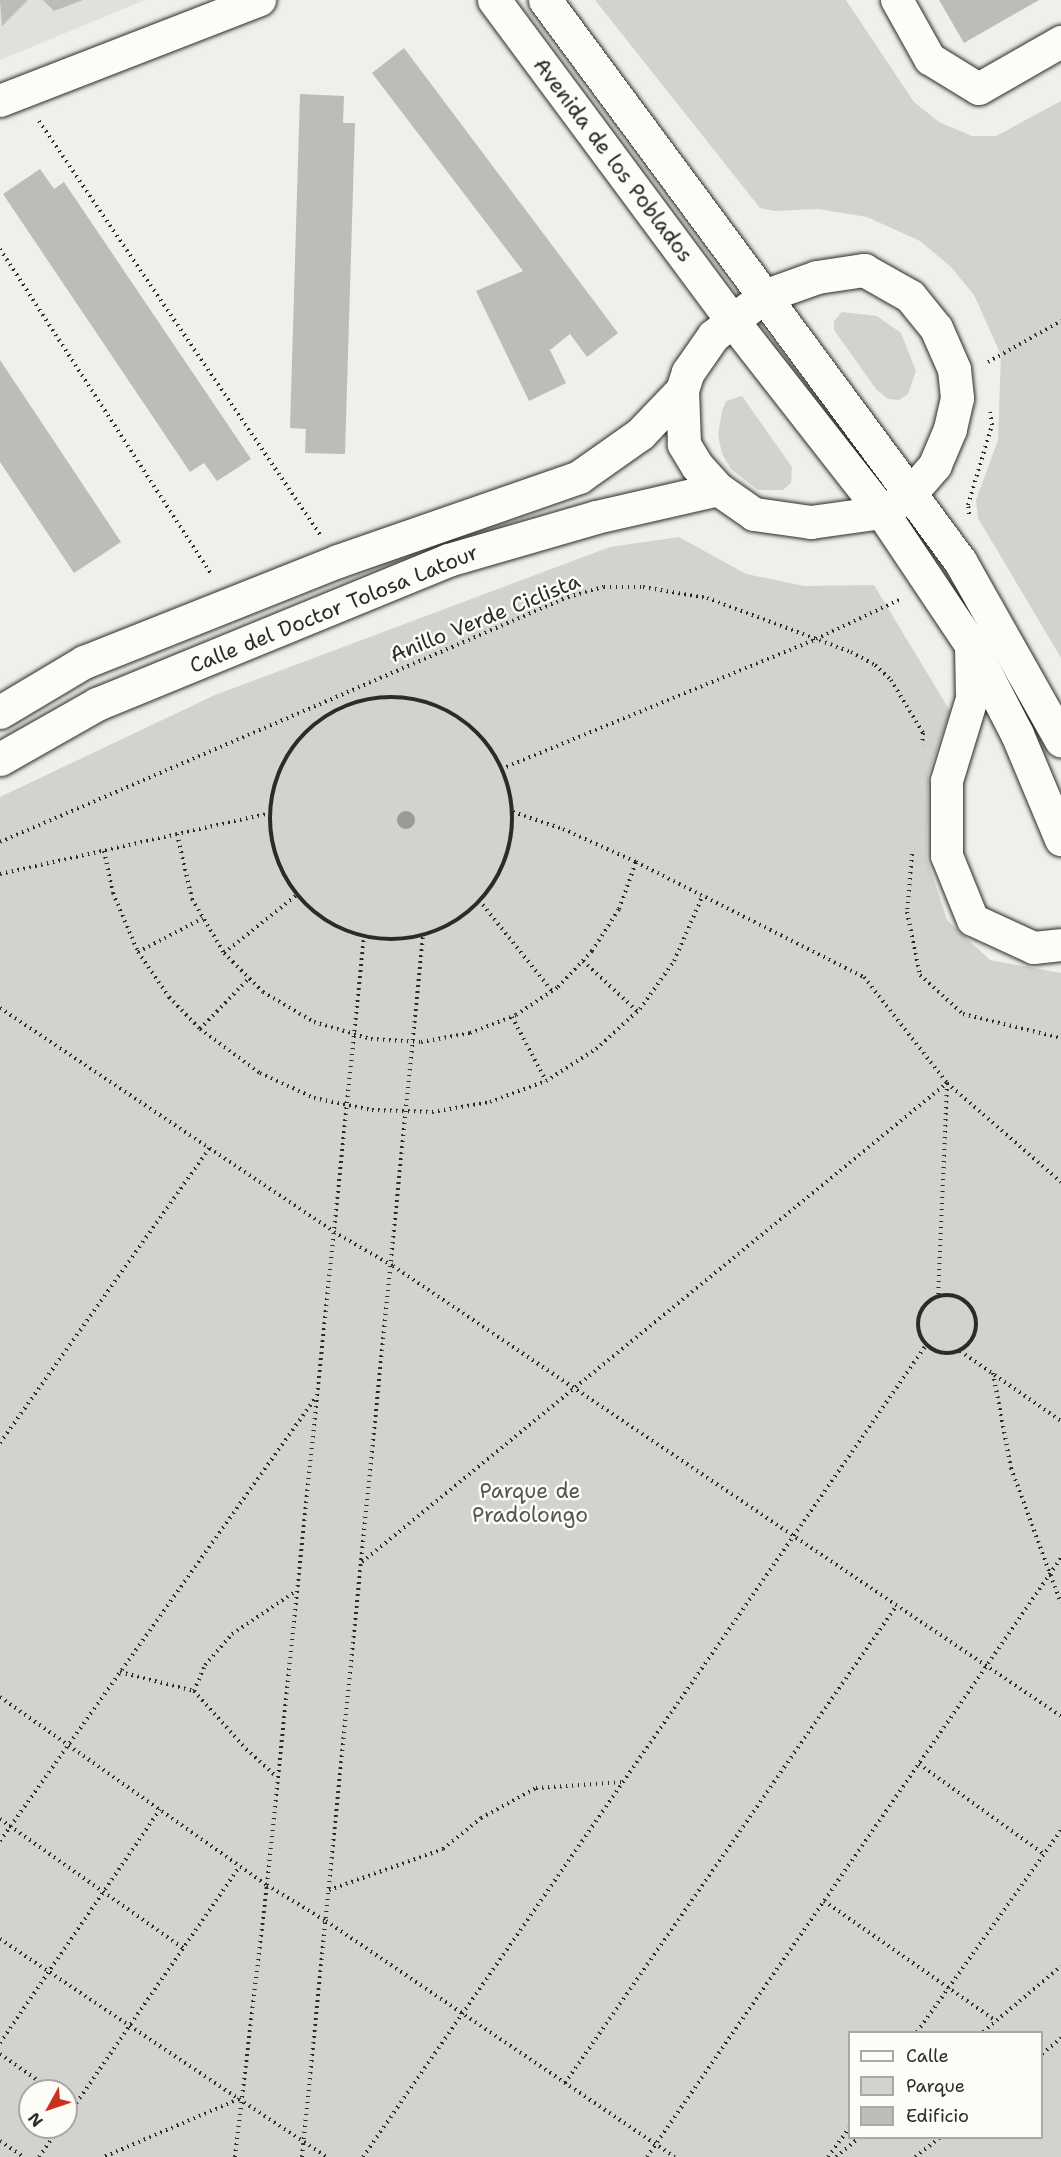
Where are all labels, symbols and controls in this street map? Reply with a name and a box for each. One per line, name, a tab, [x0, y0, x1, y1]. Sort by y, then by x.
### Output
street label: Avenida de los Poblados	[528, 53, 698, 267]
street label: Calle del Doctor Tolosa Latour	[186, 539, 482, 679]
street label: Anillo Verde Ciclista	[386, 568, 584, 668]
park label: Parque de Pradolongo	[472, 1478, 588, 1528]
legend	[848, 2031, 1043, 2139]
text: Calle	[906, 2044, 949, 2068]
text: Parque	[906, 2074, 965, 2098]
north arrow	[18, 2079, 78, 2139]
text: Edificio	[906, 2104, 969, 2128]
text: N	[23, 2108, 47, 2131]

